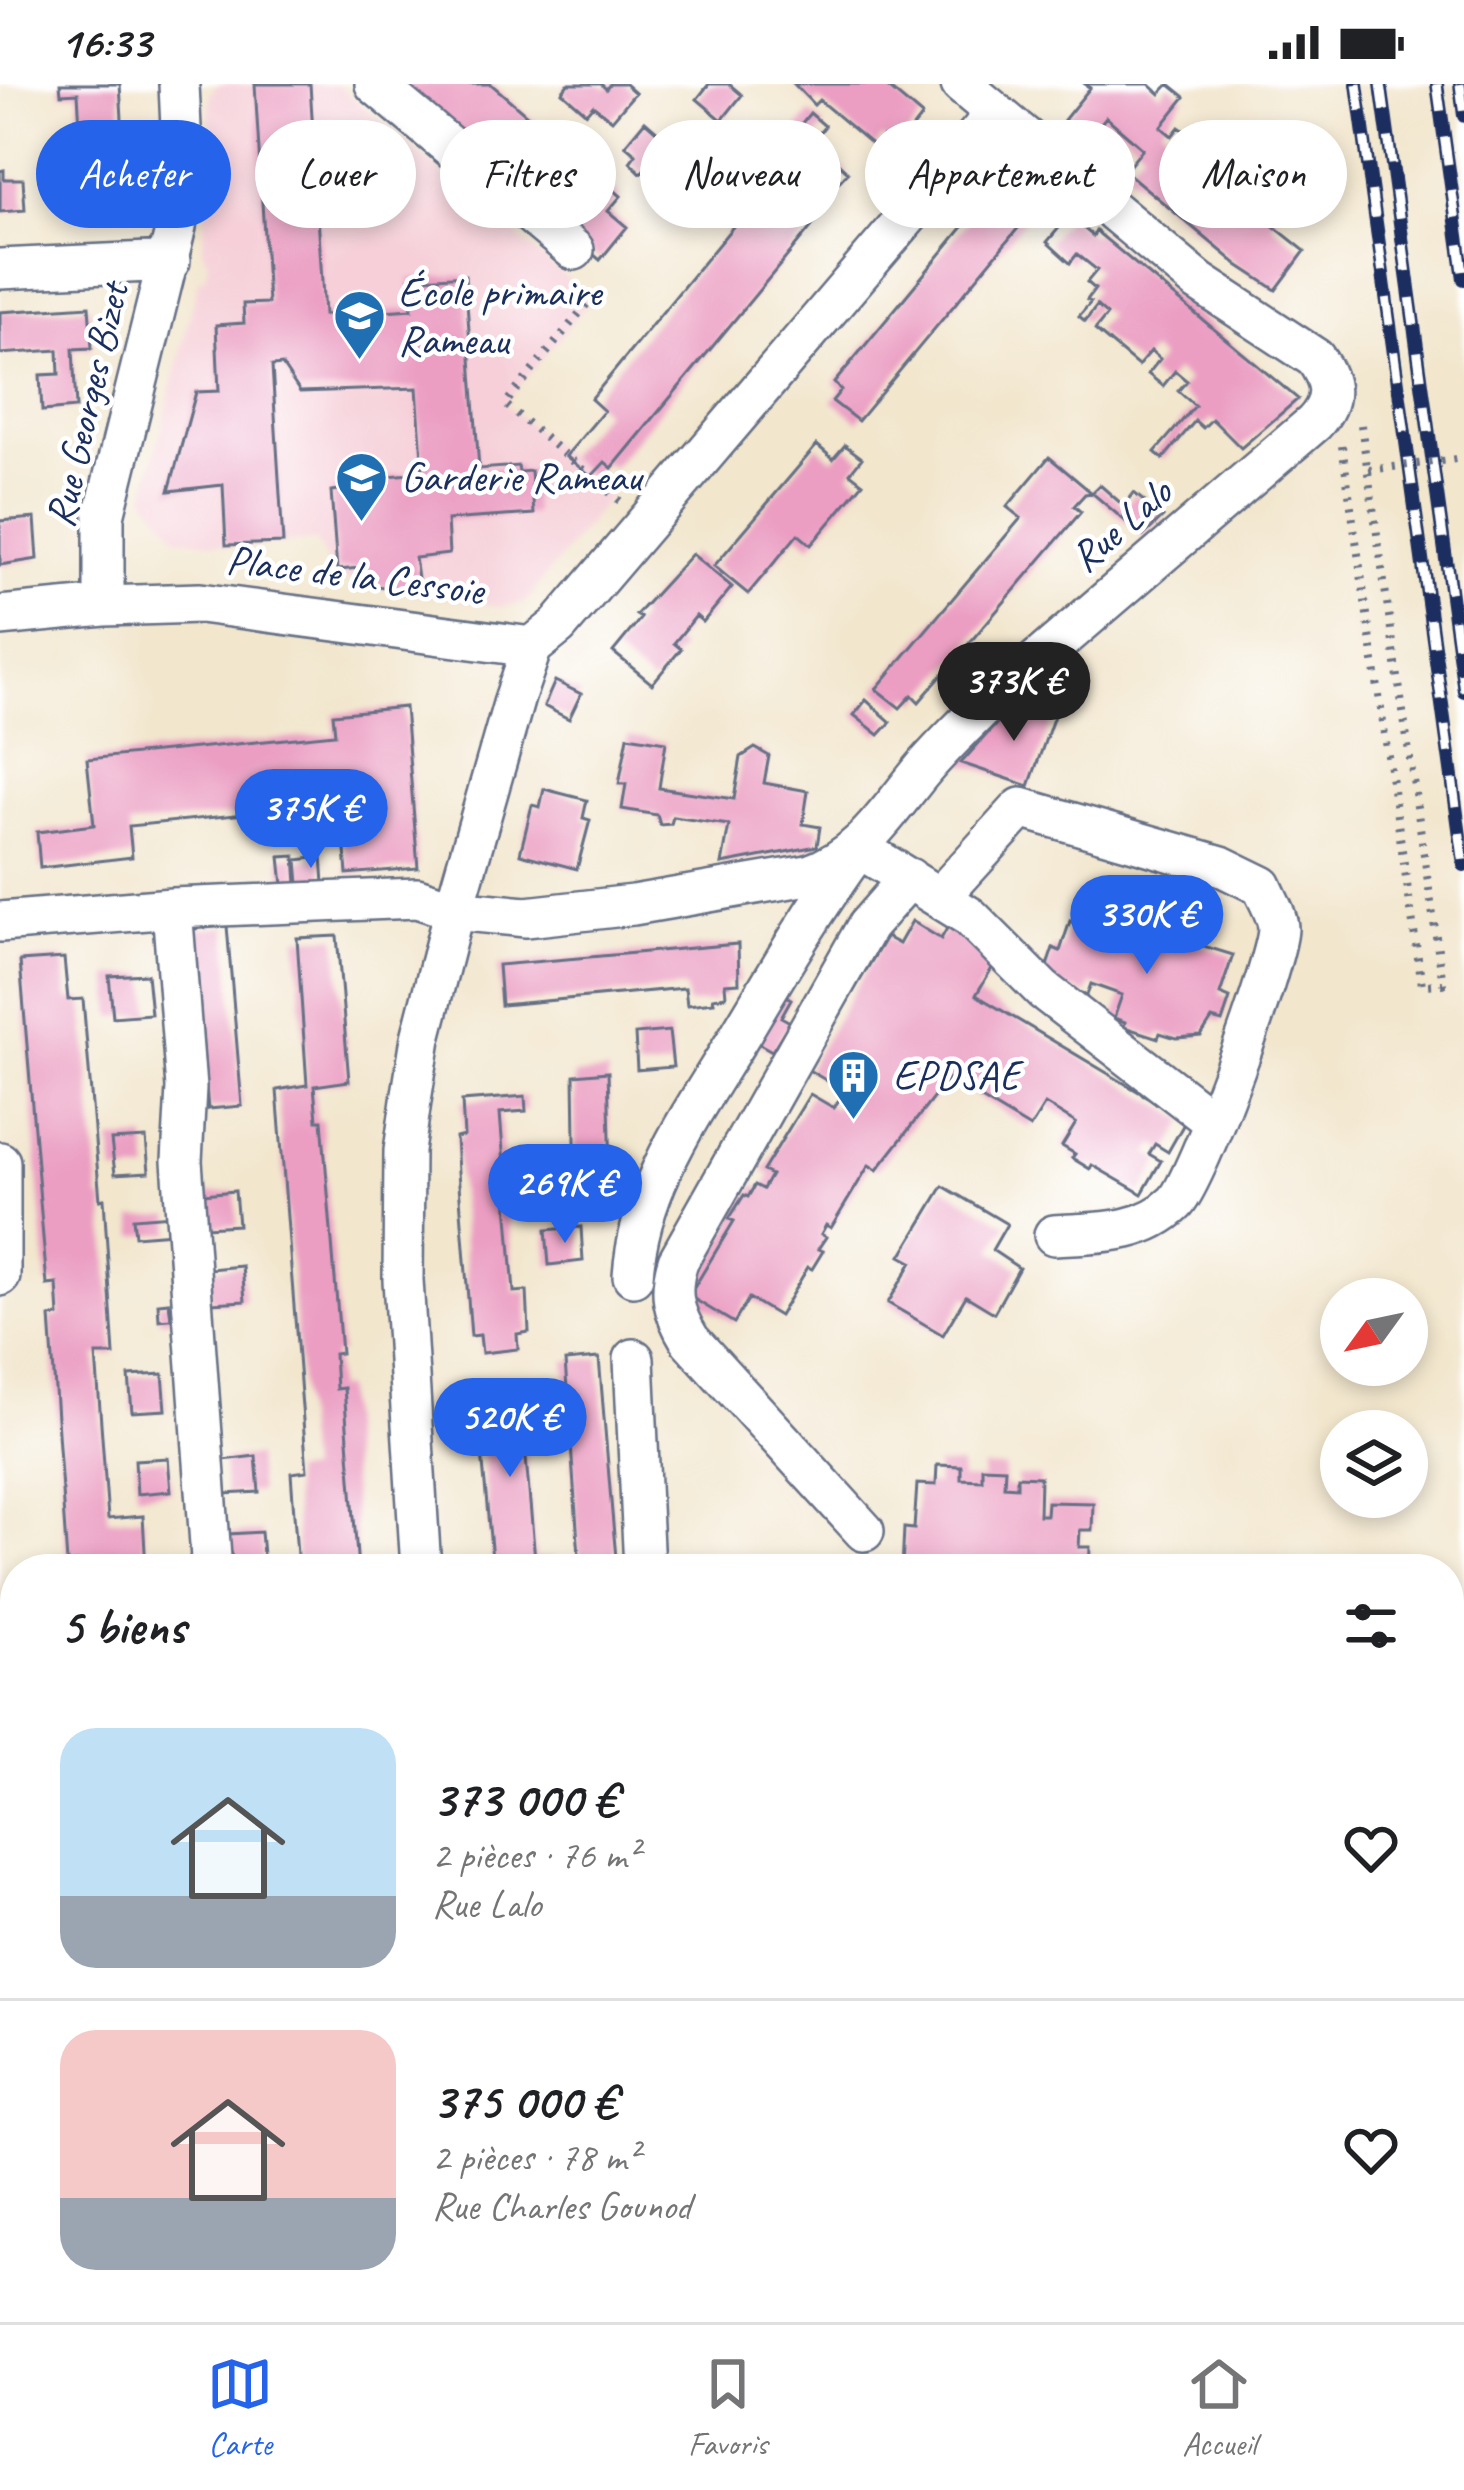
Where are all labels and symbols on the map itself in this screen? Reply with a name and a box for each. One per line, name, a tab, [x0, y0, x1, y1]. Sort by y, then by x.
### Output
place label: École primaire Rameau	[398, 266, 604, 367]
street label: Rue Georges Bizet	[33, 274, 142, 532]
school or university icon: École primaire Rameau	[331, 288, 387, 362]
school or university icon: Garderie Rameau	[334, 449, 390, 523]
place label: Garderie Rameau	[401, 451, 644, 504]
street label: Rue Lalo	[1059, 465, 1184, 584]
street label: Place de la Cessoie	[224, 533, 489, 617]
pin: 373K €	[916, 642, 1112, 744]
pin: 375K €	[213, 769, 409, 871]
pin: 330K €	[1049, 875, 1245, 977]
building icon: EPDSAE	[826, 1047, 882, 1121]
place label: EPDSAE	[893, 1049, 1025, 1102]
pin: 269K €	[467, 1144, 663, 1246]
north arrow	[1320, 1278, 1428, 1386]
pin: 520K €	[412, 1378, 608, 1480]

